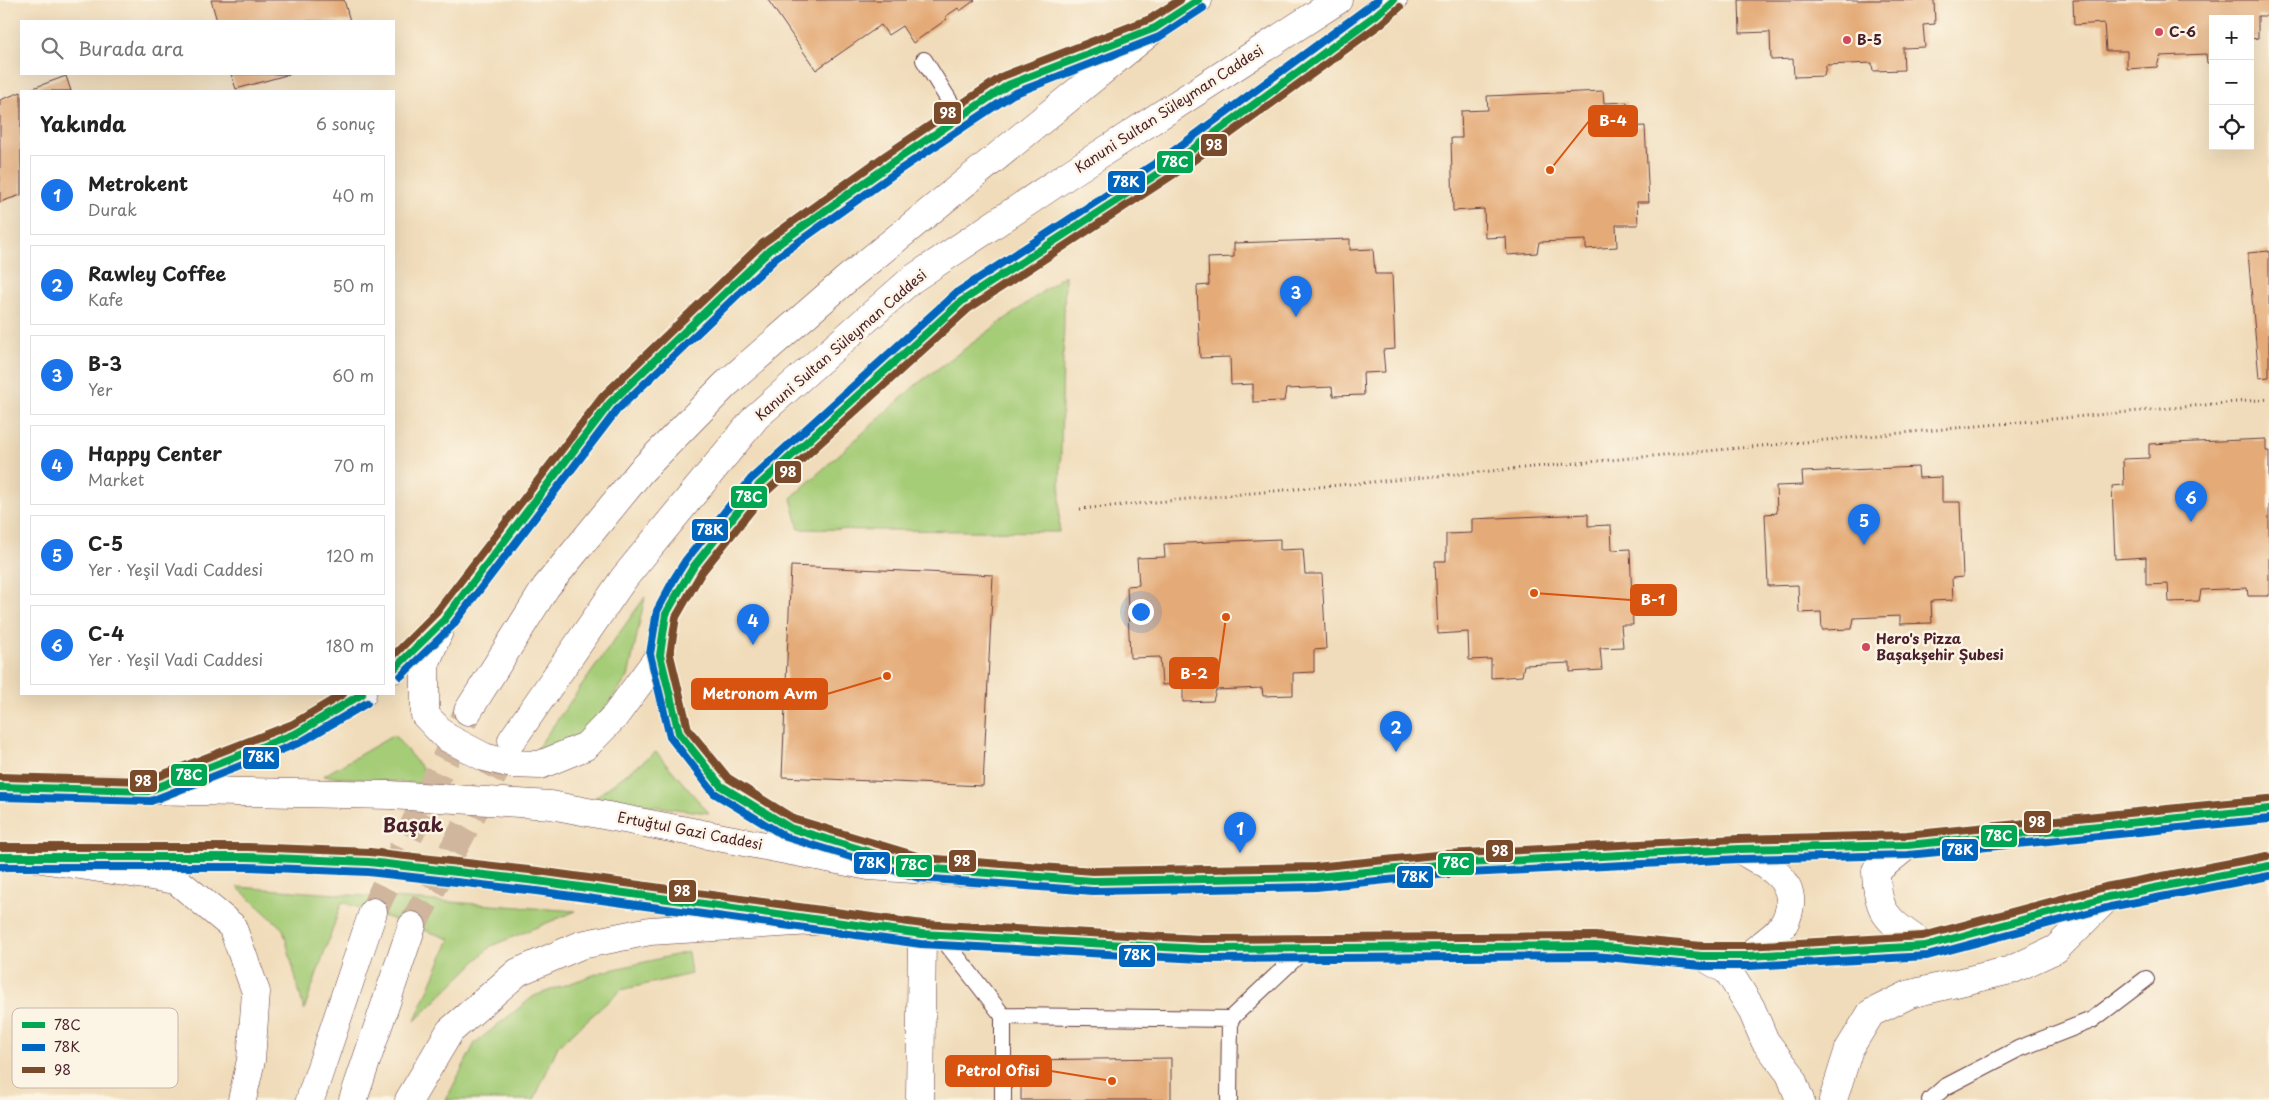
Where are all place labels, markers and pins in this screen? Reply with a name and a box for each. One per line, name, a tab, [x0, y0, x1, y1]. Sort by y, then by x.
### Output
place label: C-6	[2169, 21, 2196, 42]
marker: C-6	[2153, 26, 2165, 38]
place label: B-5	[1857, 29, 1882, 50]
marker: B-5	[1841, 34, 1853, 46]
callout: B-4	[1589, 106, 1637, 136]
pin: 3	[1280, 276, 1312, 317]
pin: 6	[2175, 481, 2207, 522]
pin: 5	[1848, 504, 1880, 545]
callout: B-1	[1631, 585, 1676, 615]
pin: 4	[737, 604, 769, 645]
place label: Hero's Pizza Başakşehir Şubesi	[1876, 628, 2004, 665]
marker: Hero's Pizza Başakşehir Şubesi	[1860, 641, 1872, 653]
callout: B-2	[1170, 658, 1218, 688]
callout: Metronom Avm	[692, 679, 827, 709]
pin: 2	[1380, 711, 1412, 752]
pin: 1	[1224, 812, 1256, 853]
callout: Petrol Ofisi	[946, 1056, 1051, 1086]

